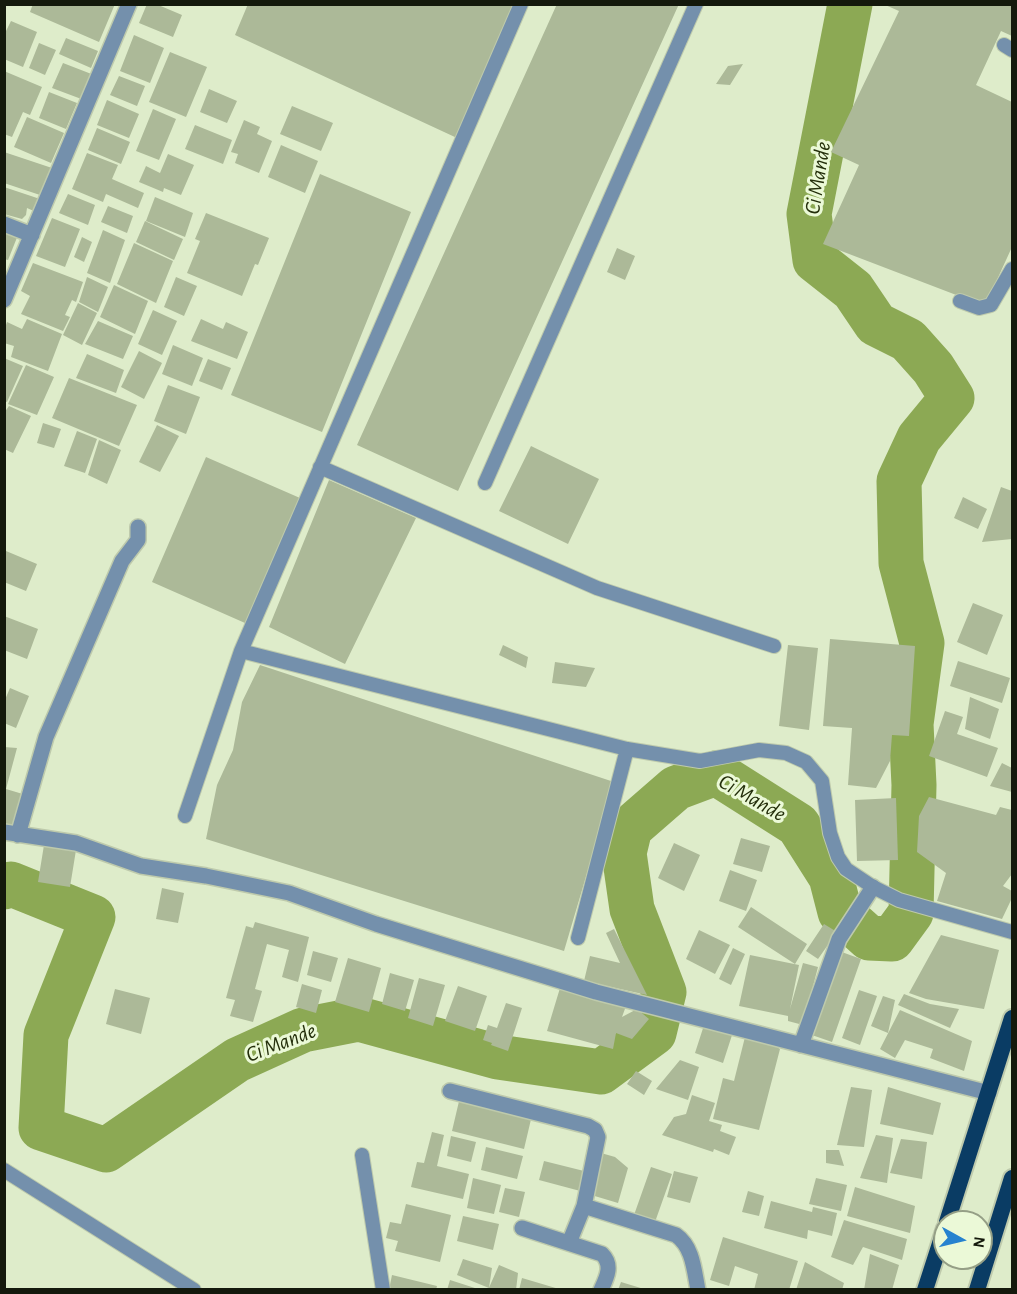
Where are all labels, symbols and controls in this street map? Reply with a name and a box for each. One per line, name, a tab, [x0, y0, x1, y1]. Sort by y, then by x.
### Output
water label: Ci Mande	[799, 140, 837, 216]
water label: Ci Mande	[714, 768, 790, 828]
water label: Ci Mande	[242, 1018, 320, 1068]
north arrow	[933, 1210, 993, 1270]
text: N	[970, 1236, 988, 1249]

